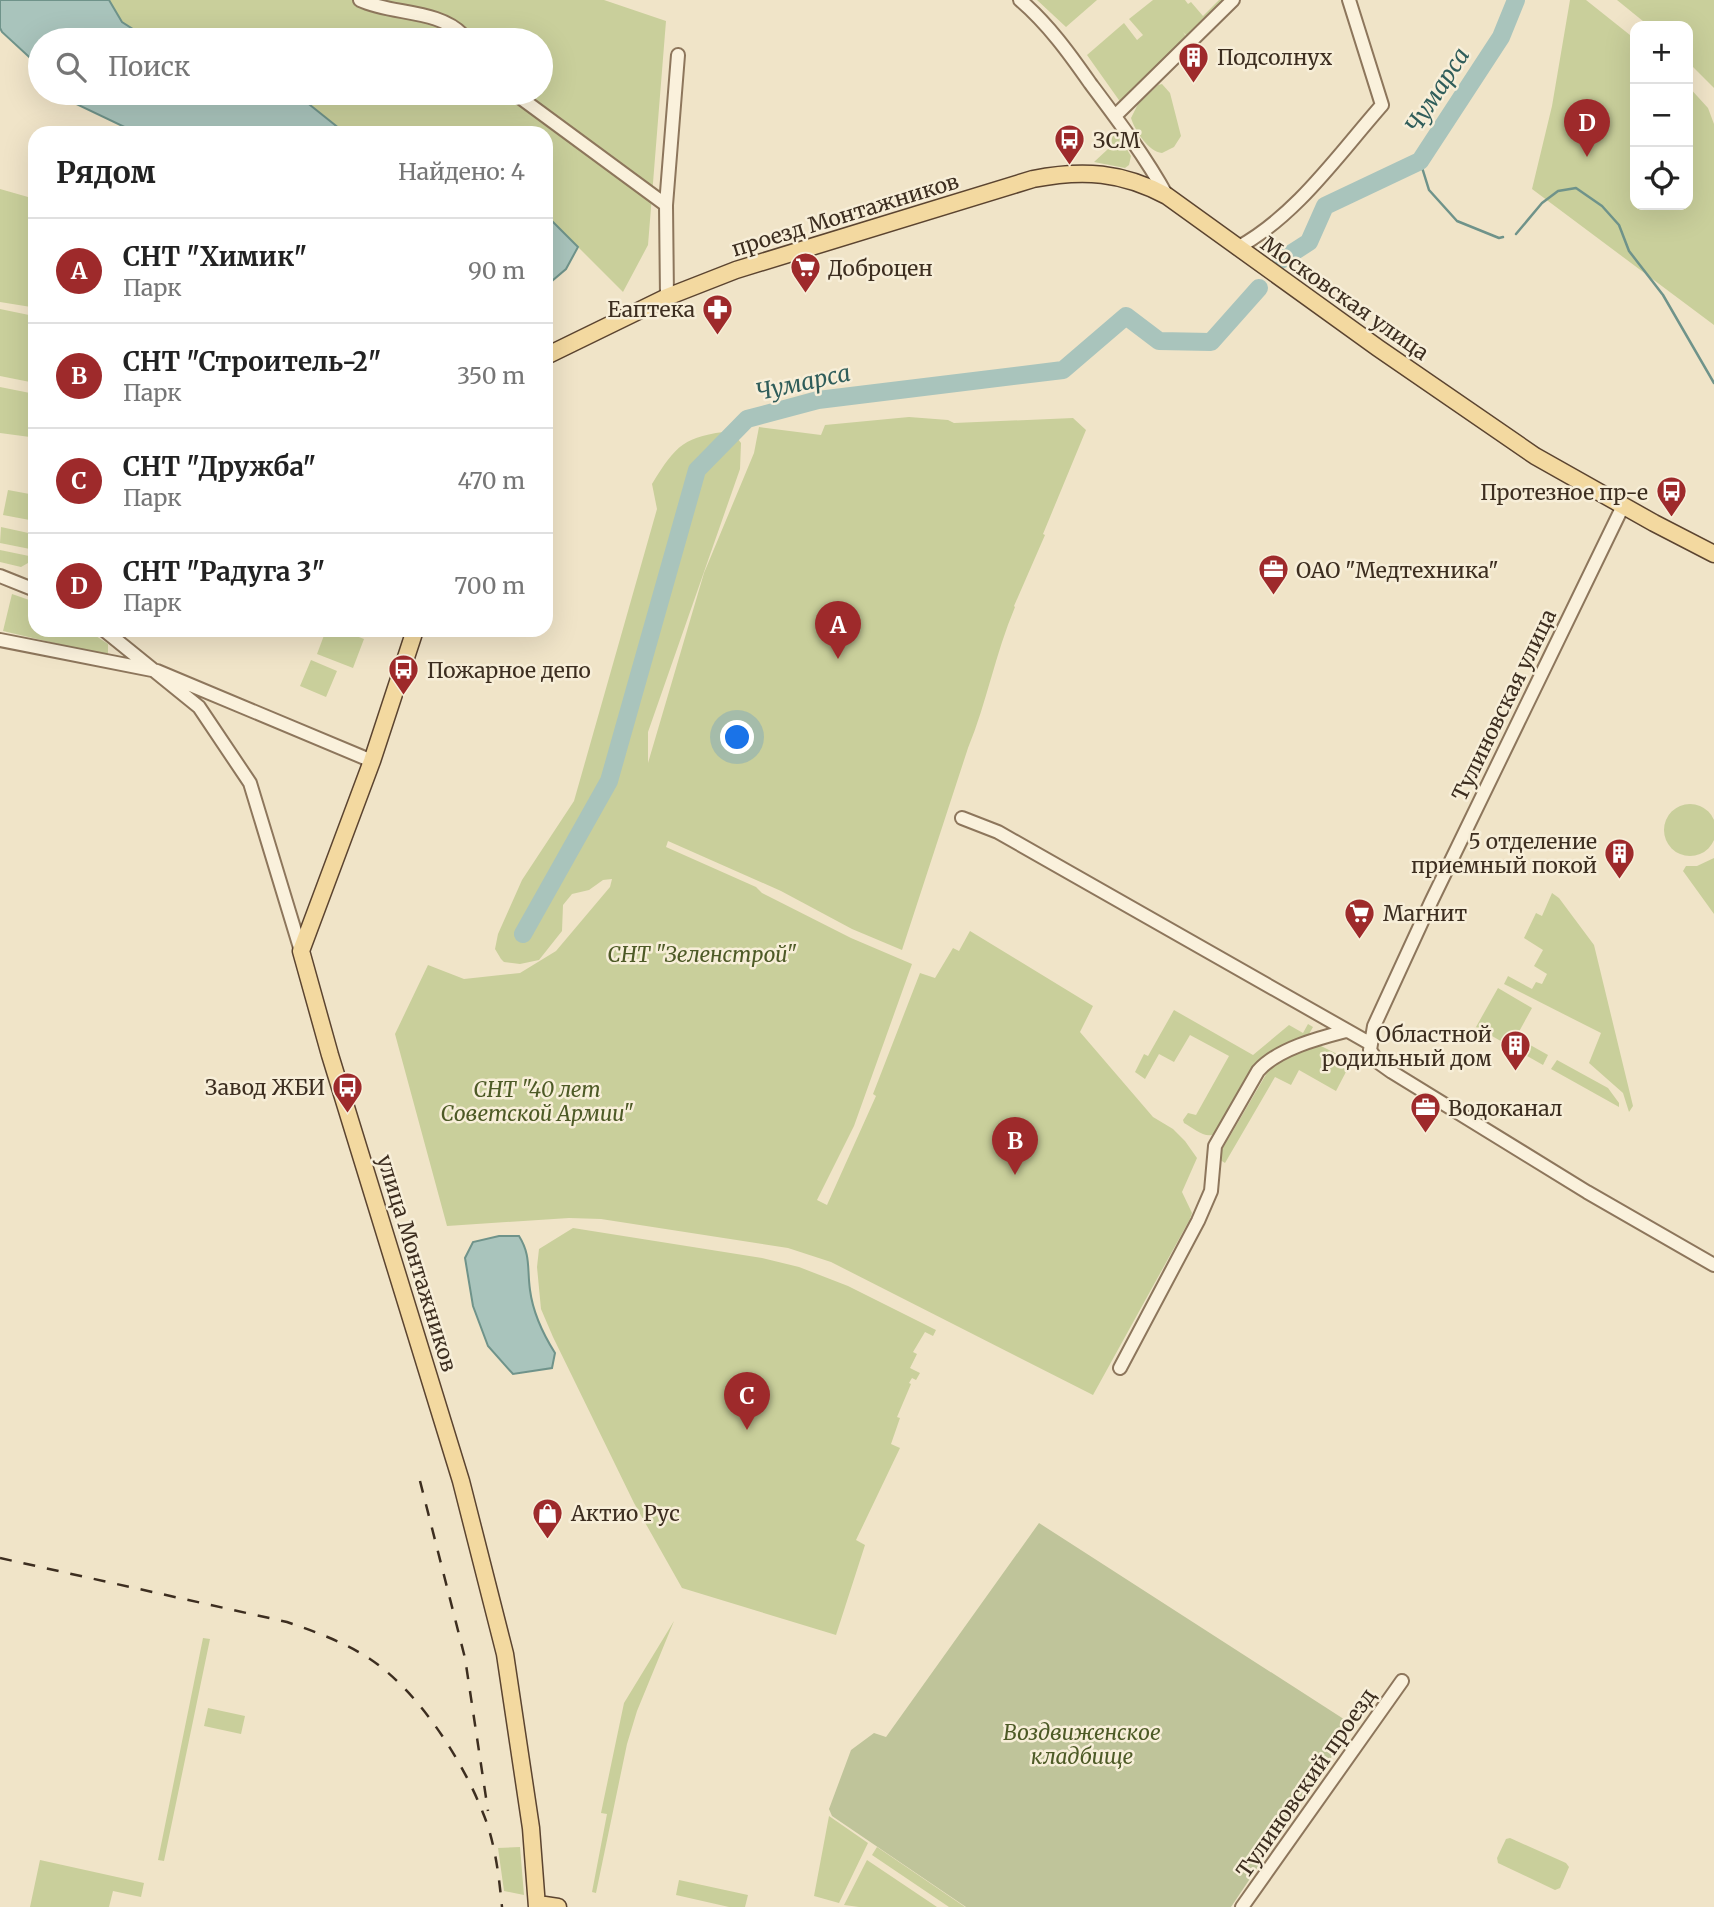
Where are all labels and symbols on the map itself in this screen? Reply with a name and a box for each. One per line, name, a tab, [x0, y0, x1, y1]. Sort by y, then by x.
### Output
building icon: Подсолнух	[1177, 40, 1211, 84]
water label: Чумарса	[1399, 42, 1475, 138]
place label: Подсолнух	[1217, 44, 1333, 71]
pin: D	[1564, 99, 1610, 157]
bus stop icon: ЗСМ	[1053, 123, 1087, 167]
place label: ЗСМ	[1093, 127, 1140, 154]
street label: проезд Монтажников	[728, 168, 962, 262]
street label: Московская улица	[1256, 230, 1434, 366]
supermarket icon: Доброцен	[788, 251, 822, 295]
place label: Доброцен	[828, 255, 933, 282]
pharmacy icon: Еаптека	[701, 292, 735, 336]
place label: Еаптека	[608, 296, 695, 323]
water label: Чумарса	[753, 358, 853, 406]
bus stop icon: Протезное пр-е	[1654, 475, 1688, 519]
place label: Протезное пр-е	[1480, 479, 1648, 506]
office icon: ОАО "Медтехника"	[1256, 553, 1290, 597]
place label: ОАО "Медтехника"	[1296, 557, 1499, 584]
pin: A	[815, 601, 861, 659]
street label: Тулиновская улица	[1446, 605, 1562, 805]
bus stop icon: Пожарное депо	[387, 653, 421, 697]
place label: Пожарное депо	[427, 657, 591, 684]
your location	[720, 720, 754, 754]
place label: 5 отделение приемный покой	[1411, 828, 1597, 879]
building icon: 5 отделение приемный покой	[1603, 836, 1637, 880]
supermarket icon: Магнит	[1343, 896, 1377, 940]
place label: Магнит	[1383, 900, 1468, 927]
park label: СНТ "Зеленстрой"	[607, 941, 797, 968]
place label: Областной родильный дом	[1322, 1021, 1492, 1072]
building icon: Областной родильный дом	[1498, 1029, 1532, 1073]
bus stop icon: Завод ЖБИ	[331, 1070, 365, 1114]
place label: Завод ЖБИ	[205, 1074, 325, 1101]
park label: СНТ "40 лет Советской Армии"	[441, 1076, 634, 1127]
office icon: Водоканал	[1408, 1091, 1442, 1135]
place label: Водоканал	[1448, 1095, 1562, 1122]
pin: B	[992, 1117, 1038, 1175]
street label: улица Монтажников	[371, 1151, 463, 1375]
pin: C	[724, 1372, 770, 1430]
shop icon: Актио Рус	[531, 1496, 565, 1540]
place label: Актио Рус	[570, 1500, 680, 1527]
street label: Тулиновский проезд	[1230, 1683, 1382, 1883]
park label: Воздвиженское кладбище	[1003, 1719, 1161, 1770]

